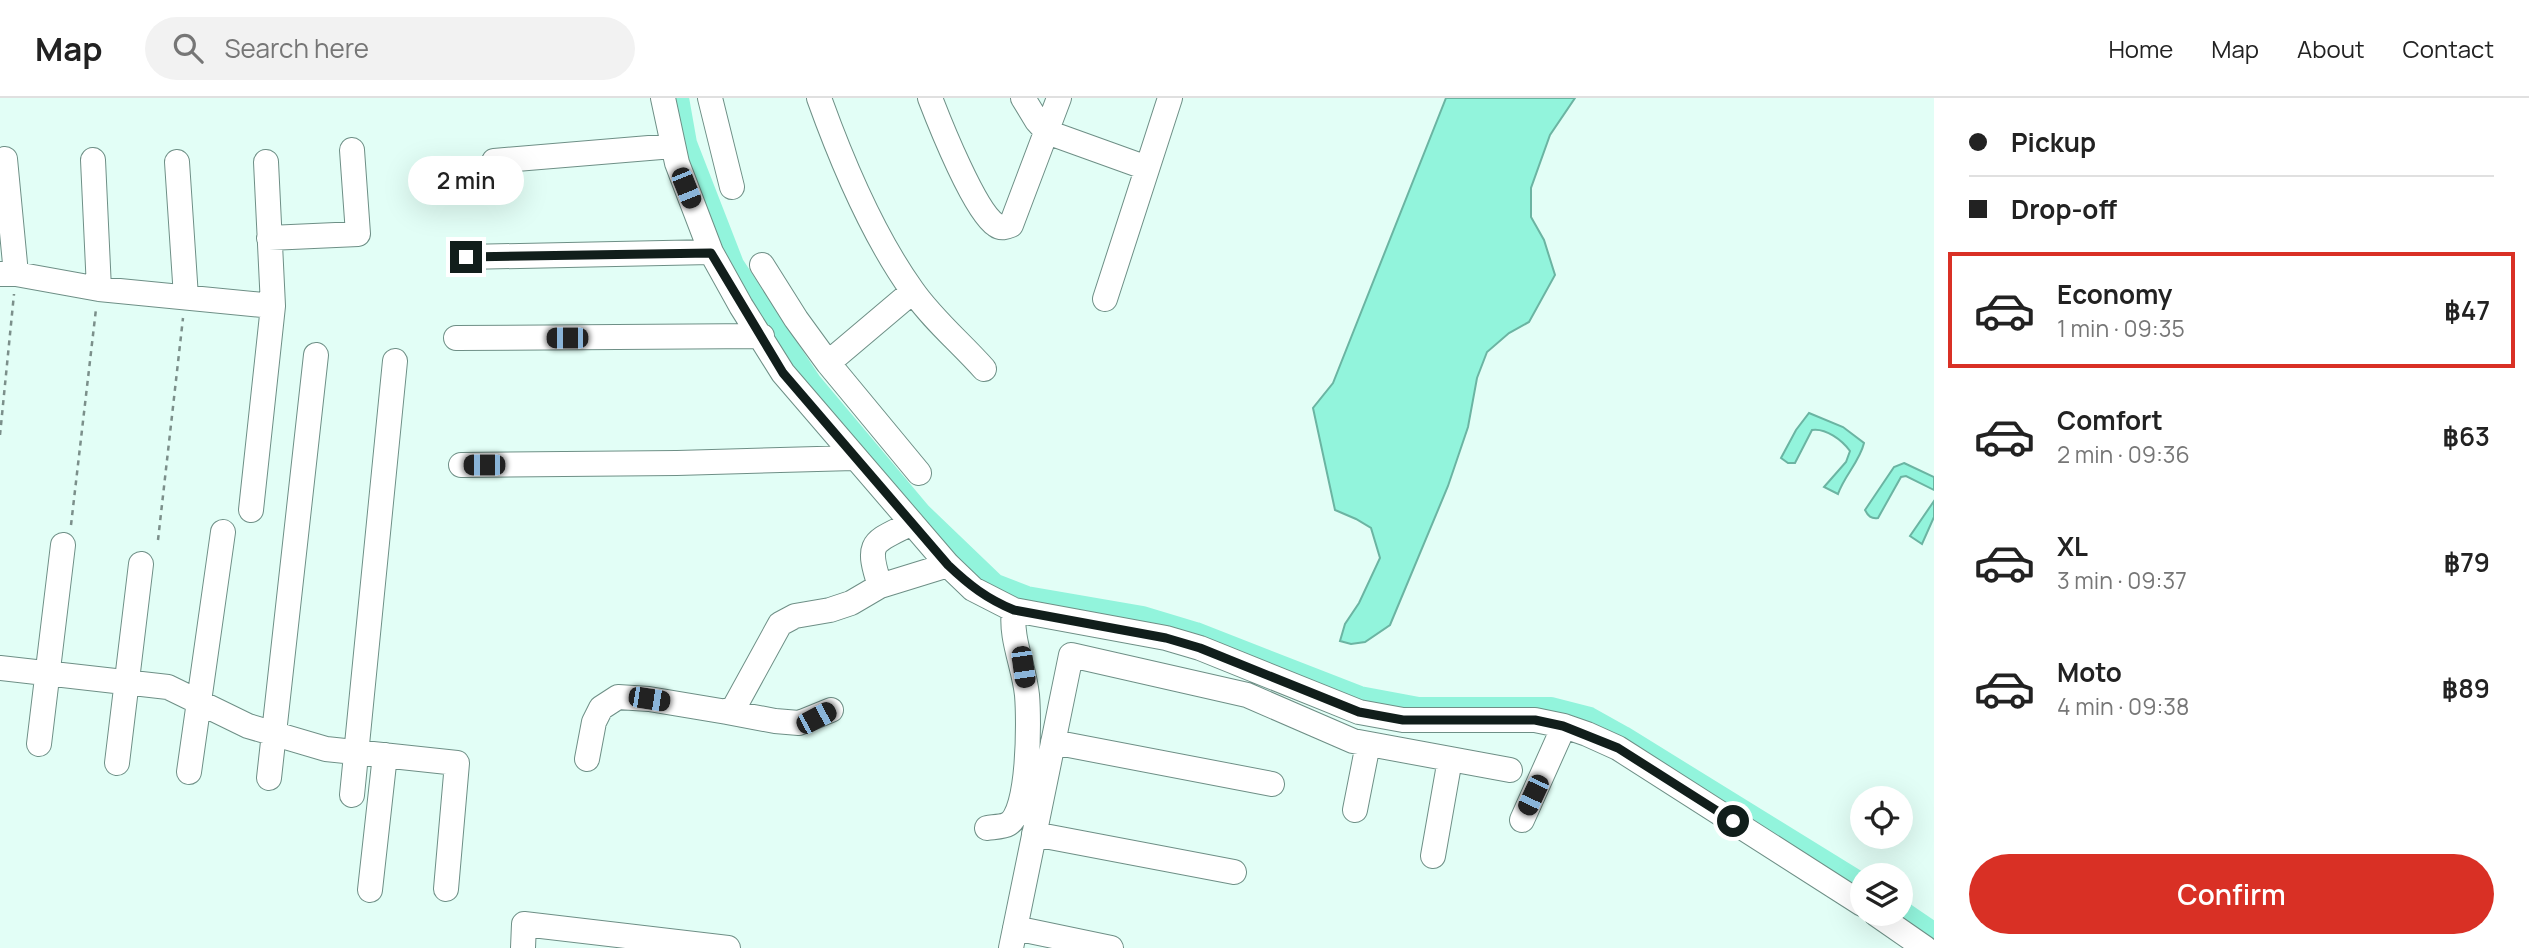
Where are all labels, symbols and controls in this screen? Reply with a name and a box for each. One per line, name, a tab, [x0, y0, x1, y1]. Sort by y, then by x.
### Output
search box	[145, 17, 635, 80]
text: Map	[35, 26, 103, 71]
icon: search	[169, 29, 207, 67]
text: Search here	[225, 30, 369, 66]
text: Home	[2108, 32, 2173, 65]
text: Map	[2211, 32, 2259, 65]
text: About	[2297, 32, 2365, 65]
text: Contact	[2403, 32, 2494, 65]
text: Pickup	[2011, 124, 2096, 160]
callout: 2 min	[408, 156, 524, 204]
text: 2 min	[437, 164, 495, 196]
car	[669, 165, 704, 211]
text: Drop-off	[2011, 191, 2117, 227]
route end	[450, 241, 482, 273]
text: Economy	[2057, 276, 2172, 312]
icon: car	[1973, 279, 2036, 342]
text: ฿47	[2444, 292, 2490, 328]
text: 1 min · 09:35	[2057, 312, 2185, 344]
car	[547, 328, 589, 349]
text: Comfort	[2057, 402, 2163, 438]
icon: car	[1973, 405, 2036, 468]
text: ฿63	[2442, 418, 2490, 454]
text: 2 min · 09:36	[2057, 438, 2190, 470]
car	[464, 455, 506, 476]
text: XL	[2057, 528, 2088, 564]
icon: car	[1973, 531, 2036, 594]
text: ฿79	[2444, 544, 2490, 580]
text: 3 min · 09:37	[2057, 564, 2187, 596]
car	[1010, 645, 1037, 689]
text: Moto	[2057, 654, 2122, 690]
icon: car	[1973, 657, 2036, 720]
text: ฿89	[2442, 670, 2490, 706]
car	[627, 685, 672, 713]
text: 4 min · 09:38	[2057, 690, 2189, 722]
car	[793, 699, 840, 737]
car	[1515, 772, 1552, 818]
map controls	[1850, 786, 1913, 926]
button: locate	[1850, 786, 1913, 849]
route start	[1717, 805, 1749, 837]
button: Confirm	[1969, 854, 2494, 934]
button: layers	[1850, 863, 1913, 926]

